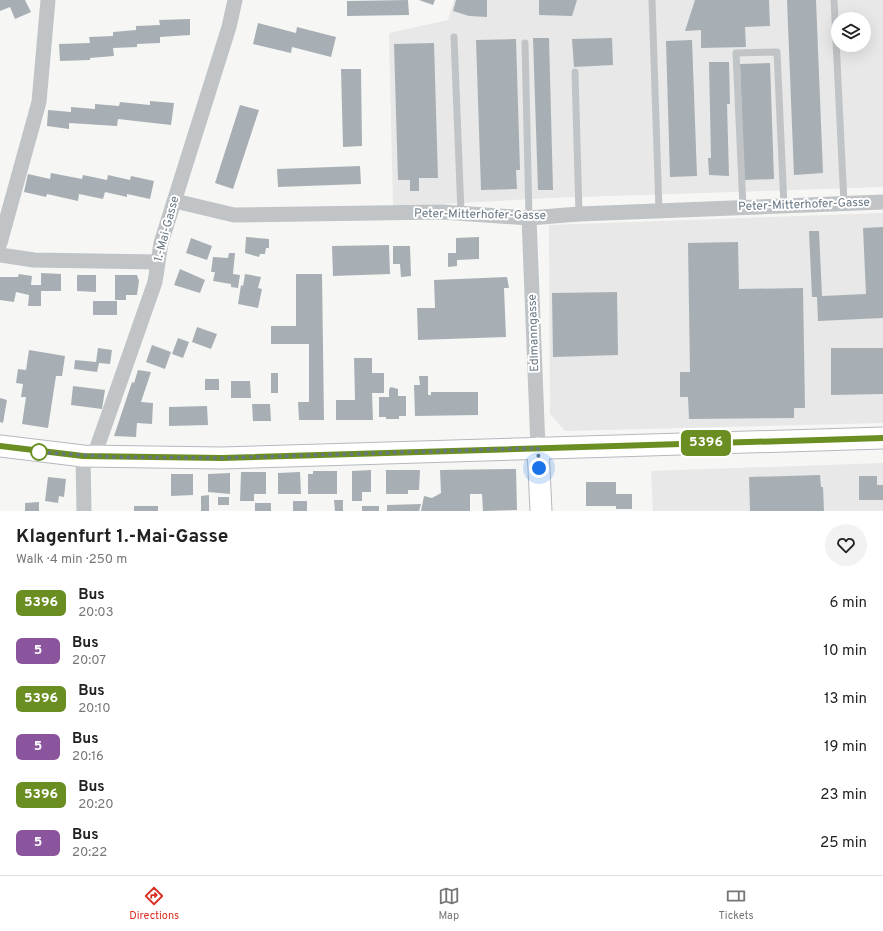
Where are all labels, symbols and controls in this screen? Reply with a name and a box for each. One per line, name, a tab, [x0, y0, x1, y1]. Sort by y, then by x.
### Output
map controls	[831, 12, 871, 52]
button: layers	[831, 12, 871, 52]
street label: 1.-Mai-Gasse	[151, 194, 183, 264]
street label: Peter-Mitterhofer-Gasse	[738, 195, 870, 215]
street label: Peter-Mitterhofer-Gasse	[414, 206, 546, 224]
street label: Edlmanngasse	[525, 294, 543, 372]
line badge: 5396	[678, 430, 734, 456]
text: 5396	[689, 434, 723, 451]
unlabelled marker	[30, 443, 48, 461]
your location	[529, 458, 549, 478]
button: heart	[825, 524, 867, 566]
text: Klagenfurt 1.-Mai-Gasse	[16, 525, 228, 549]
text: Walk · 4 min · 250 m	[16, 552, 127, 568]
text: Bus	[78, 586, 105, 605]
text: 5396	[24, 594, 58, 611]
text: 6 min	[830, 594, 867, 613]
text: 20:03	[78, 605, 114, 621]
text: Bus	[72, 634, 99, 653]
text: 5	[34, 642, 42, 659]
text: 10 min	[823, 642, 867, 661]
text: 20:07	[72, 653, 106, 669]
text: Bus	[78, 682, 105, 701]
text: 5396	[24, 690, 58, 707]
text: 13 min	[824, 690, 867, 709]
text: 20:10	[78, 701, 111, 717]
text: Bus	[72, 730, 99, 749]
text: 5	[34, 738, 42, 755]
text: 19 min	[824, 738, 867, 757]
text: 20:16	[72, 749, 104, 765]
text: Bus	[78, 778, 105, 797]
text: 5396	[24, 786, 58, 803]
text: 23 min	[820, 786, 867, 805]
text: 20:20	[78, 797, 114, 813]
text: Bus	[72, 826, 99, 845]
text: 5	[34, 834, 42, 851]
text: 25 min	[820, 834, 867, 853]
text: 20:22	[72, 845, 107, 861]
tab: Directions	[129, 885, 179, 923]
tab: Map	[438, 885, 460, 923]
tab: Tickets	[718, 885, 754, 923]

